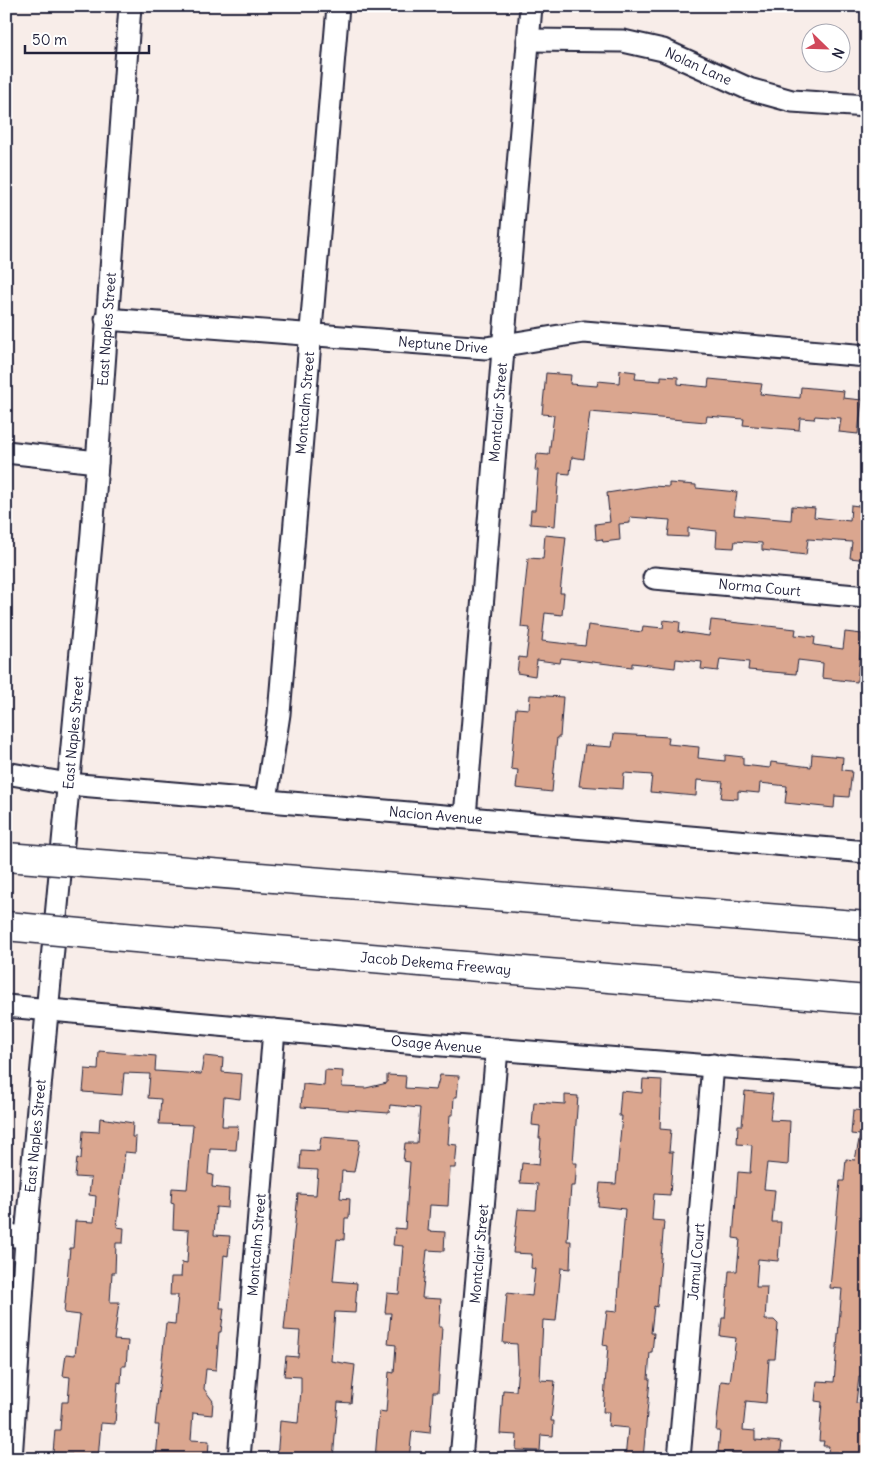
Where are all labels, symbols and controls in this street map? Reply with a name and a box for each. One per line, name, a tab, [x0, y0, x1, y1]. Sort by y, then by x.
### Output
scale bar	[25, 22, 149, 54]
north arrow	[800, 22, 850, 72]
text: 50 m	[32, 30, 67, 49]
street label: Nolan Lane	[662, 43, 735, 89]
text: N	[828, 45, 848, 61]
street label: East Naples Street	[94, 271, 120, 387]
street label: Neptune Drive	[397, 332, 489, 357]
street label: Montcalm Street	[292, 351, 318, 455]
street label: Montclair Street	[485, 362, 511, 463]
street label: Norma Court	[718, 575, 802, 600]
street label: East Naples Street	[59, 675, 88, 790]
street label: Nacion Avenue	[388, 802, 483, 828]
street label: Jacob Dekema Freeway	[360, 948, 512, 979]
street label: Osage Avenue	[390, 1032, 482, 1057]
street label: East Naples Street	[21, 1078, 50, 1193]
street label: Montcalm Street	[243, 1192, 270, 1297]
street label: Montclair Street	[466, 1203, 492, 1304]
street label: Jamul Court	[684, 1222, 708, 1301]

